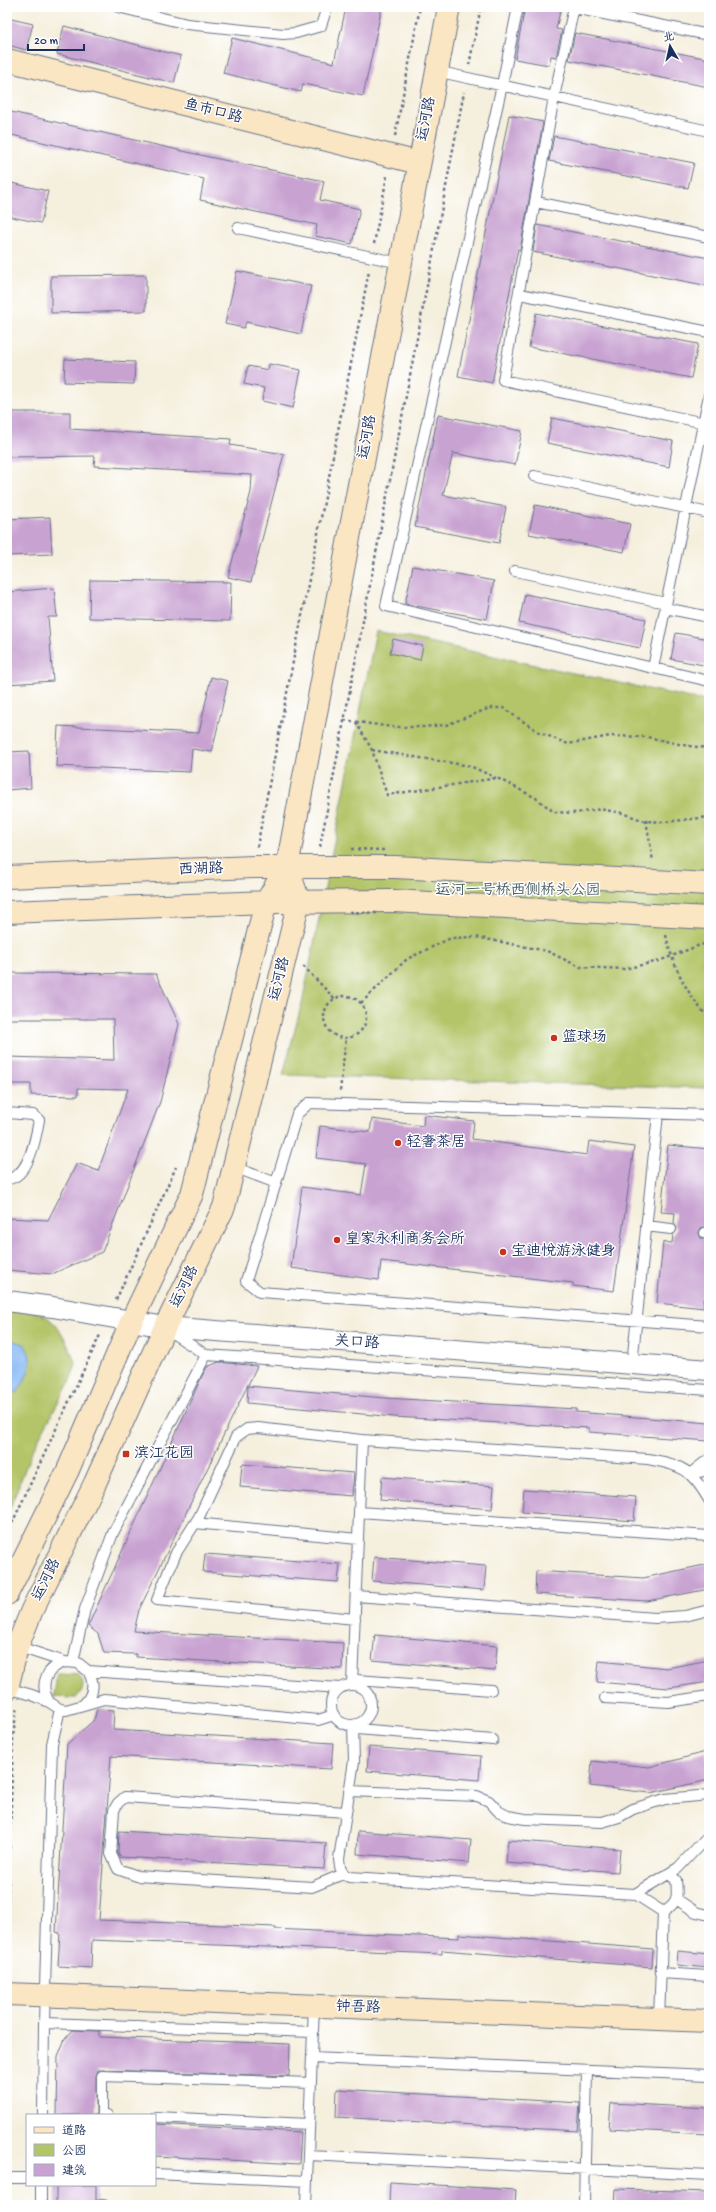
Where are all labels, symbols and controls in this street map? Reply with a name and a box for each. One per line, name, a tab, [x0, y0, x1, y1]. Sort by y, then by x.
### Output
scale bar	[28, 26, 84, 52]
north arrow	[650, 26, 690, 66]
text: 北	[662, 31, 675, 45]
text: 20 m	[34, 35, 59, 49]
street label: 运河路	[414, 95, 440, 143]
street label: 鱼市口路	[182, 96, 244, 128]
street label: 运河路	[355, 413, 381, 461]
street label: 西湖路	[178, 860, 224, 880]
park label: 运河一号桥西侧桥头公园	[435, 882, 601, 900]
street label: 运河路	[266, 955, 294, 1003]
place label: 篮球场	[562, 1029, 607, 1047]
marker: 篮球场	[549, 1033, 559, 1043]
place label: 轻奢茶居	[406, 1133, 466, 1152]
marker: 轻奢茶居	[393, 1138, 403, 1148]
place label: 皇家永利商务会所	[345, 1230, 465, 1249]
marker: 皇家永利商务会所	[332, 1235, 342, 1245]
place label: 宝迪悦游泳健身	[511, 1243, 616, 1261]
marker: 宝迪悦游泳健身	[498, 1247, 508, 1257]
street label: 运河路	[167, 1263, 203, 1311]
street label: 关口路	[334, 1331, 380, 1354]
place label: 滨江花园	[134, 1445, 194, 1463]
marker: 滨江花园	[121, 1449, 131, 1459]
street label: 运河路	[29, 1556, 65, 1604]
street label: 钟吾路	[335, 1998, 381, 2018]
legend	[26, 2114, 156, 2186]
text: 道路	[62, 2124, 86, 2139]
text: 公园	[62, 2144, 86, 2159]
text: 建筑	[62, 2164, 86, 2179]

